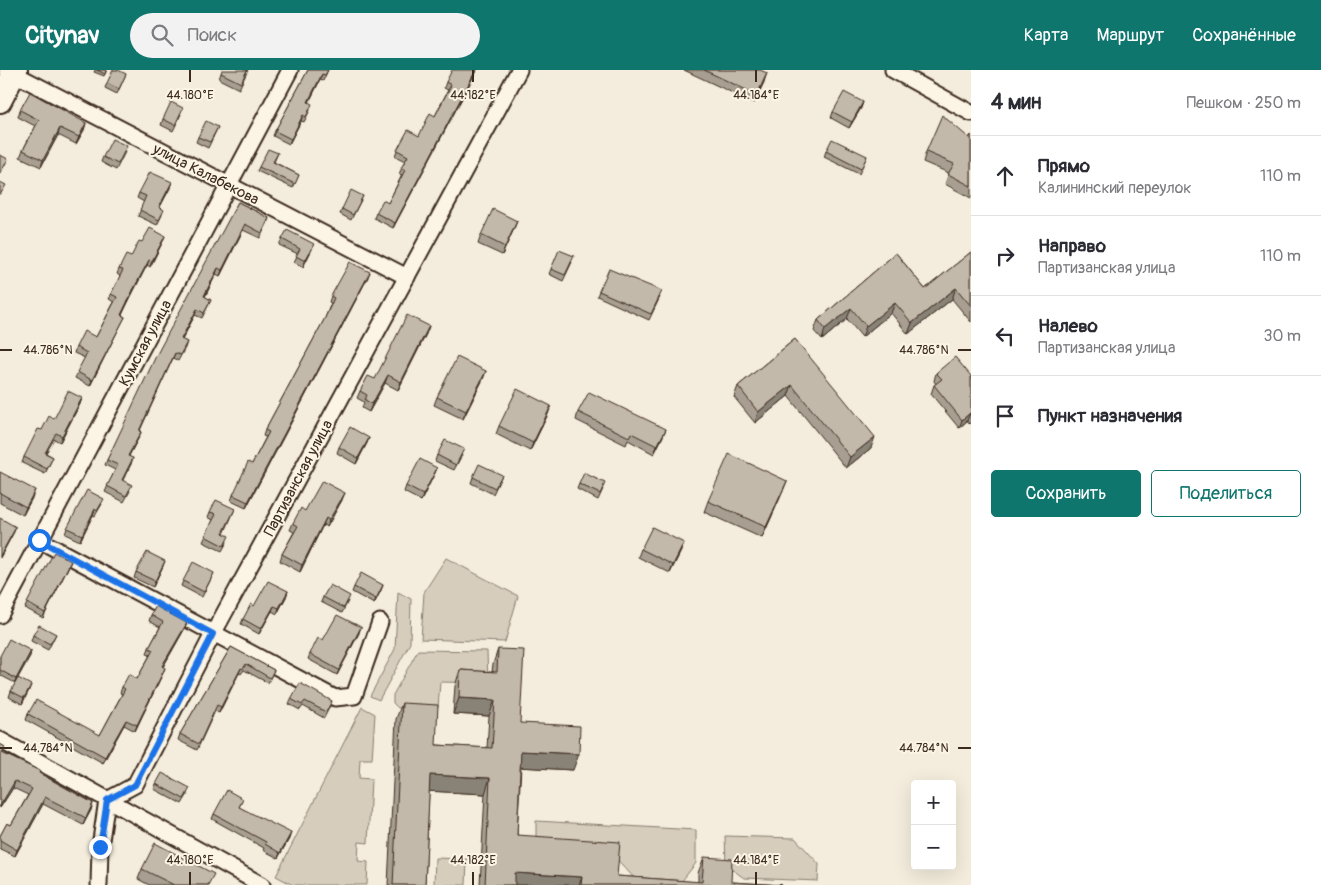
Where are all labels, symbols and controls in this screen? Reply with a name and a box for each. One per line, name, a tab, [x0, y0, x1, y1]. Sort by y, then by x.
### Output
search box	[130, 13, 480, 58]
text: Citynav	[25, 21, 100, 50]
icon: search	[148, 21, 176, 49]
text: Поиск	[188, 23, 237, 47]
text: Карта	[1024, 24, 1068, 47]
text: Маршрут	[1096, 24, 1164, 47]
text: Сохранённые	[1192, 24, 1296, 47]
text: 44.180°E	[167, 88, 213, 103]
text: 44.182°E	[450, 88, 496, 103]
text: 44.184°E	[733, 88, 779, 103]
text: 4 мин	[991, 89, 1041, 116]
text: Пешком · 250 m	[1186, 93, 1301, 113]
street label: улица Калабекова	[149, 139, 262, 209]
text: Прямо	[1038, 154, 1090, 178]
icon: ahead	[991, 162, 1019, 190]
text: 110 m	[1260, 166, 1301, 186]
text: Калининский переулок	[1038, 178, 1192, 198]
text: Направо	[1038, 234, 1106, 258]
icon: right	[991, 242, 1019, 270]
text: 110 m	[1260, 246, 1301, 266]
text: Партизанская улица	[1038, 258, 1176, 278]
street label: Кумская улица	[115, 297, 176, 390]
text: Налево	[1038, 314, 1098, 338]
icon: left	[991, 322, 1019, 350]
text: 30 m	[1263, 326, 1301, 346]
text: Партизанская улица	[1038, 338, 1176, 358]
text: 44.786°N	[23, 343, 73, 358]
text: 44.786°N	[899, 343, 949, 358]
icon: arrive	[991, 402, 1019, 430]
text: Пункт назначения	[1038, 404, 1182, 428]
street label: Партизанская улица	[260, 417, 337, 540]
button: Сохранить	[991, 470, 1141, 517]
button: Поделиться	[1151, 470, 1301, 517]
route start	[28, 529, 51, 552]
text: 44.784°N	[23, 741, 73, 756]
text: 44.784°N	[899, 741, 949, 756]
map controls	[911, 780, 956, 870]
button: +	[911, 780, 956, 825]
button: −	[911, 825, 956, 870]
route end	[89, 836, 112, 859]
text: 44.180°E	[167, 853, 213, 868]
text: 44.182°E	[450, 853, 496, 868]
text: 44.184°E	[733, 853, 779, 868]

